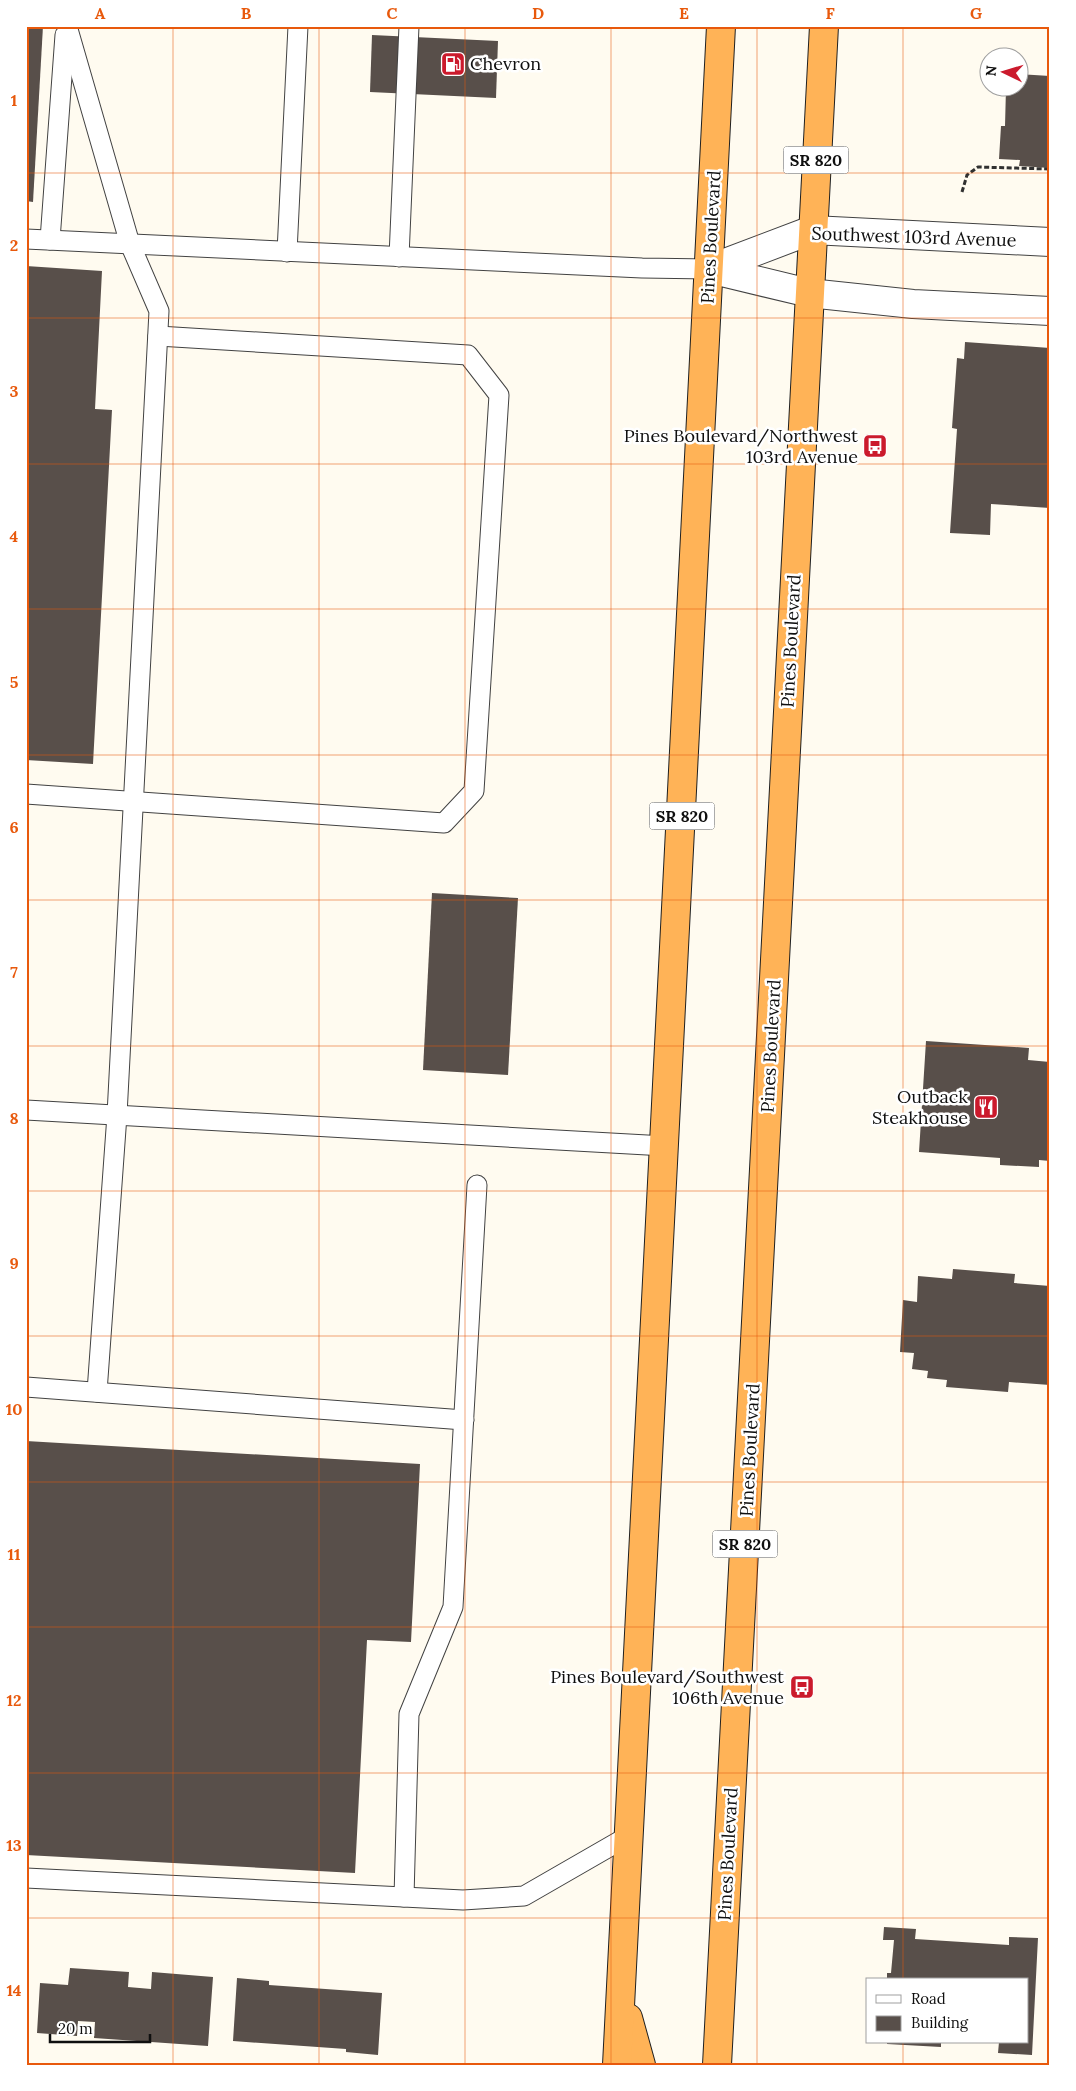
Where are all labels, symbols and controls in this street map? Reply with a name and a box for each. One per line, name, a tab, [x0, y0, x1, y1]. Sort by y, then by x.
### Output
text: A	[95, 3, 106, 23]
text: B	[241, 3, 252, 23]
text: C	[386, 3, 398, 23]
text: D	[532, 3, 544, 23]
text: E	[679, 3, 689, 23]
text: F	[825, 3, 835, 23]
text: G	[970, 3, 982, 23]
north arrow	[978, 48, 1028, 98]
fuel station icon: Chevron	[440, 51, 466, 77]
place label: Chevron	[470, 52, 541, 75]
text: N	[982, 65, 1001, 77]
text: 1	[11, 90, 17, 110]
road number: SR 820	[784, 146, 848, 174]
street label: Pines Boulevard	[696, 170, 725, 304]
street label: Southwest 103rd Avenue	[811, 221, 1017, 252]
text: 2	[10, 235, 18, 255]
text: 3	[10, 381, 19, 401]
place label: Pines Boulevard/Northwest 103rd Avenue	[624, 424, 858, 468]
bus stop icon: Pines Boulevard/Northwest 103rd Avenue	[862, 433, 888, 459]
text: 4	[10, 526, 19, 546]
street label: Pines Boulevard	[776, 574, 805, 708]
text: 5	[10, 672, 19, 692]
road number: SR 820	[650, 802, 714, 829]
text: 6	[9, 817, 19, 837]
text: 7	[10, 962, 18, 982]
street label: Pines Boulevard	[756, 979, 785, 1113]
place label: Outback Steakhouse	[872, 1085, 968, 1129]
restaurant icon: Outback Steakhouse	[973, 1094, 999, 1120]
text: 8	[9, 1108, 19, 1128]
text: 9	[9, 1253, 19, 1273]
street label: Pines Boulevard	[735, 1383, 764, 1517]
text: 10	[6, 1399, 22, 1419]
road number: SR 820	[712, 1530, 778, 1558]
text: 11	[8, 1544, 21, 1564]
place label: Pines Boulevard/Southwest 106th Avenue	[550, 1665, 784, 1709]
bus stop icon: Pines Boulevard/Southwest 106th Avenue	[789, 1674, 815, 1700]
text: 12	[6, 1690, 22, 1710]
street label: Pines Boulevard	[713, 1787, 742, 1921]
text: 13	[6, 1835, 22, 1855]
legend	[866, 1978, 1028, 2044]
text: 14	[6, 1980, 22, 2000]
text: Road	[911, 1989, 946, 2008]
scale bar	[50, 2011, 150, 2043]
text: Building	[911, 2013, 969, 2032]
text: 20 m	[58, 2019, 93, 2038]

